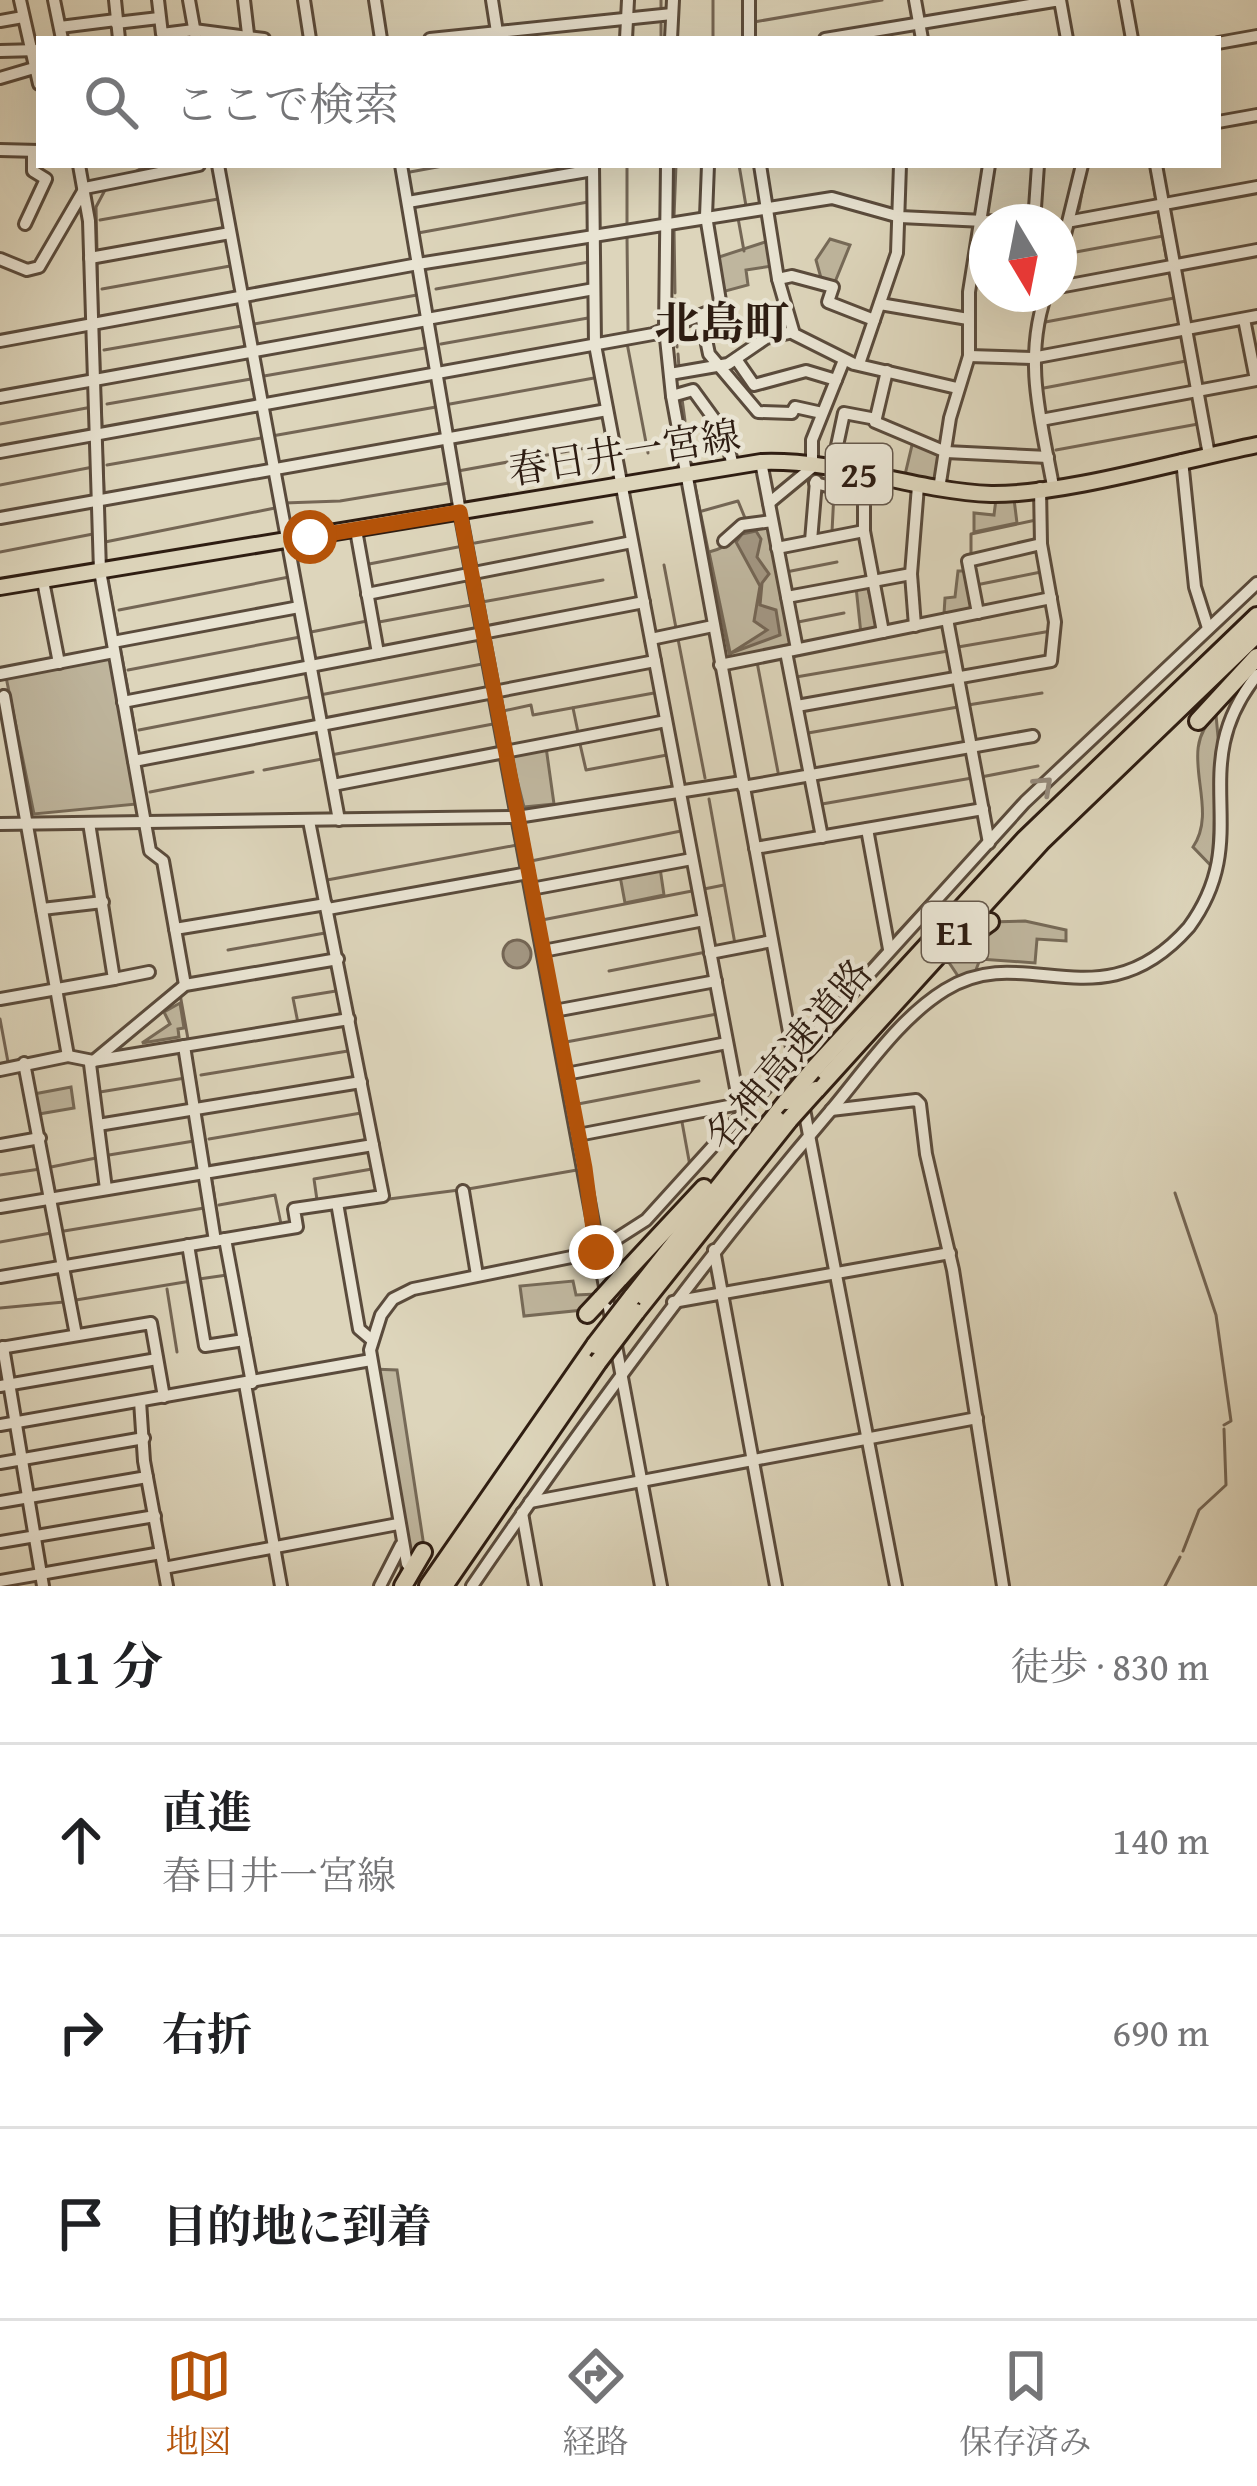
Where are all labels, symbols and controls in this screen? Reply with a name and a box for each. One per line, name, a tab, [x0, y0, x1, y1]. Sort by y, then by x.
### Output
search box	[36, 36, 1221, 168]
icon: search	[78, 69, 144, 135]
text: ここで検索	[174, 71, 399, 136]
north arrow	[969, 204, 1077, 312]
district label: 北島町	[654, 290, 790, 355]
street label: 春日井一宮線	[504, 405, 744, 498]
road number: 25	[826, 444, 892, 504]
route start	[283, 510, 337, 564]
one-way arrow	[1030, 778, 1051, 799]
road number: E1	[922, 902, 988, 962]
street label: 名神高速道路	[691, 946, 885, 1162]
route end	[569, 1225, 623, 1279]
text: 11 分	[48, 1628, 163, 1703]
text: 徒歩 · 830 m	[1011, 1637, 1209, 1694]
text: 直進	[162, 1779, 252, 1844]
icon: ahead	[48, 1807, 114, 1873]
text: 140 m	[1112, 1811, 1209, 1868]
text: 春日井一宮線	[162, 1846, 396, 1903]
icon: right	[48, 1999, 114, 2065]
text: 右折	[162, 2001, 252, 2066]
text: 690 m	[1112, 2003, 1209, 2060]
icon: arrive	[48, 2191, 114, 2257]
text: 目的地に到着	[162, 2193, 432, 2258]
tab: 地図	[166, 2343, 232, 2465]
tab: 経路	[563, 2343, 629, 2465]
tab: 保存済み	[960, 2343, 1092, 2465]

